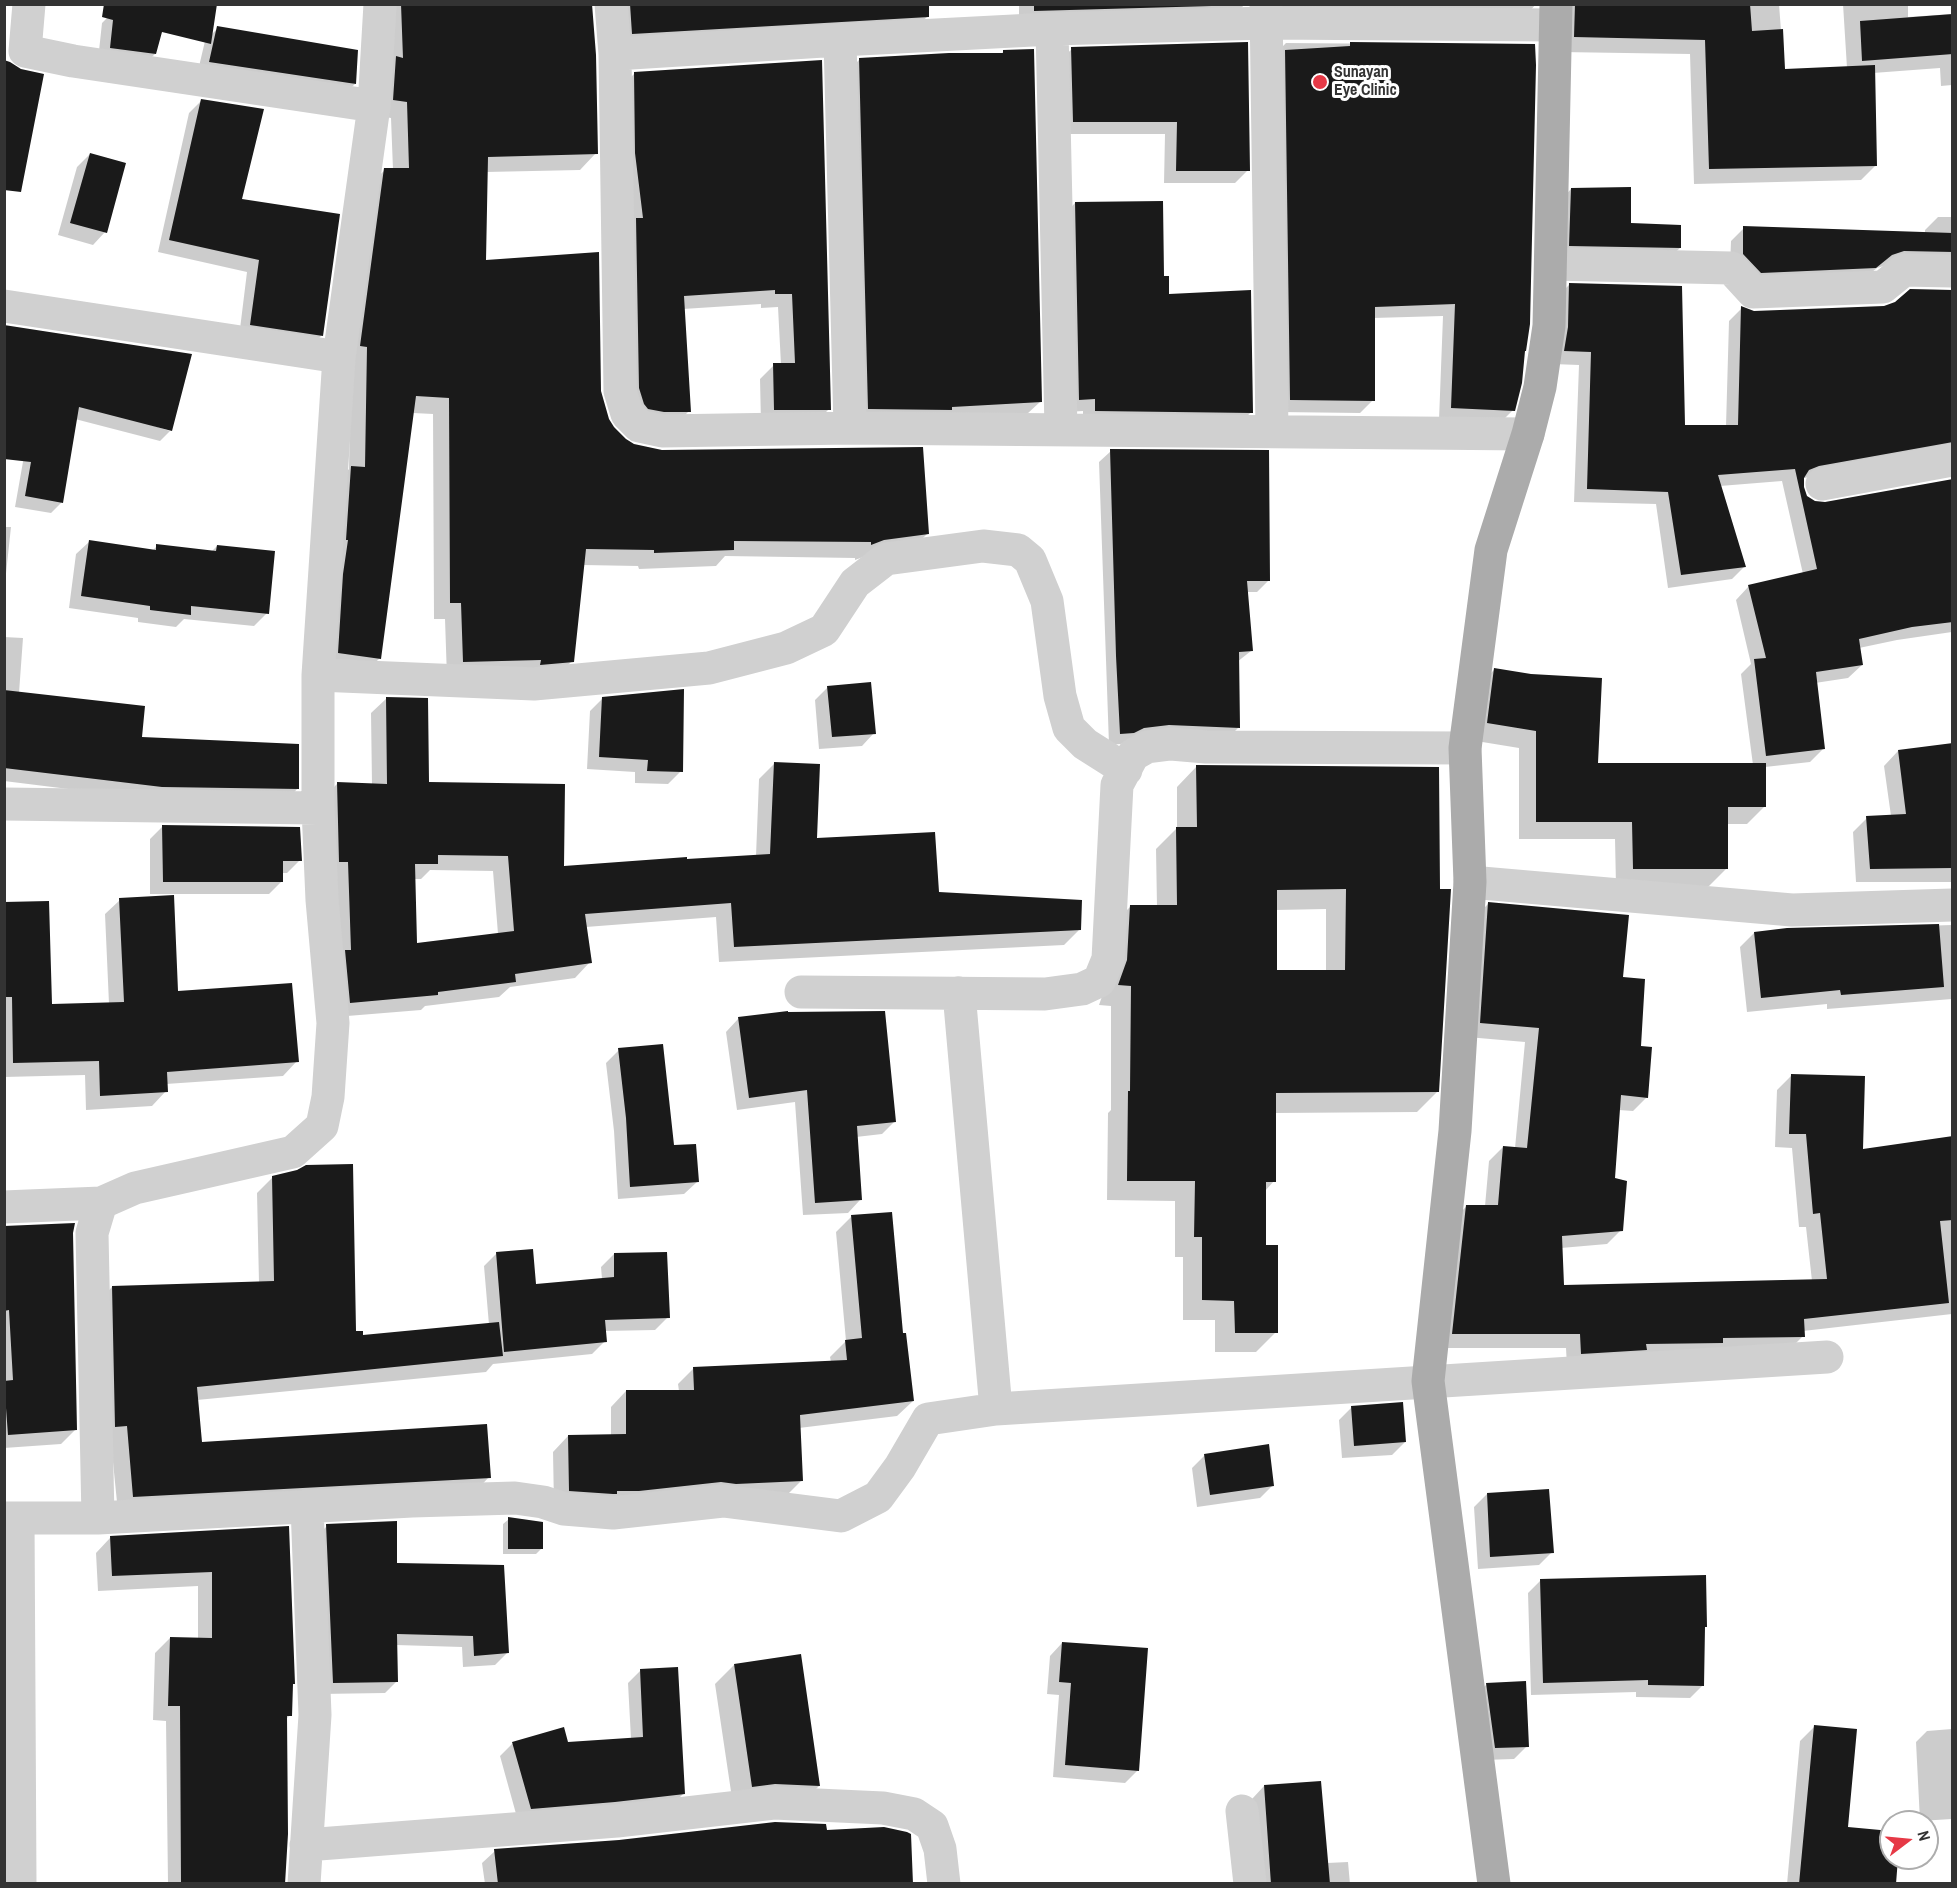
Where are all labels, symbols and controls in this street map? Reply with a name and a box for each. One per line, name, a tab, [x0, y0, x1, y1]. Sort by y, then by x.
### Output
place label: Sunayan Eye Clinic	[1334, 63, 1397, 101]
marker: Sunayan Eye Clinic	[1311, 73, 1329, 91]
north arrow	[1879, 1810, 1939, 1870]
text: N	[1912, 1828, 1936, 1843]

